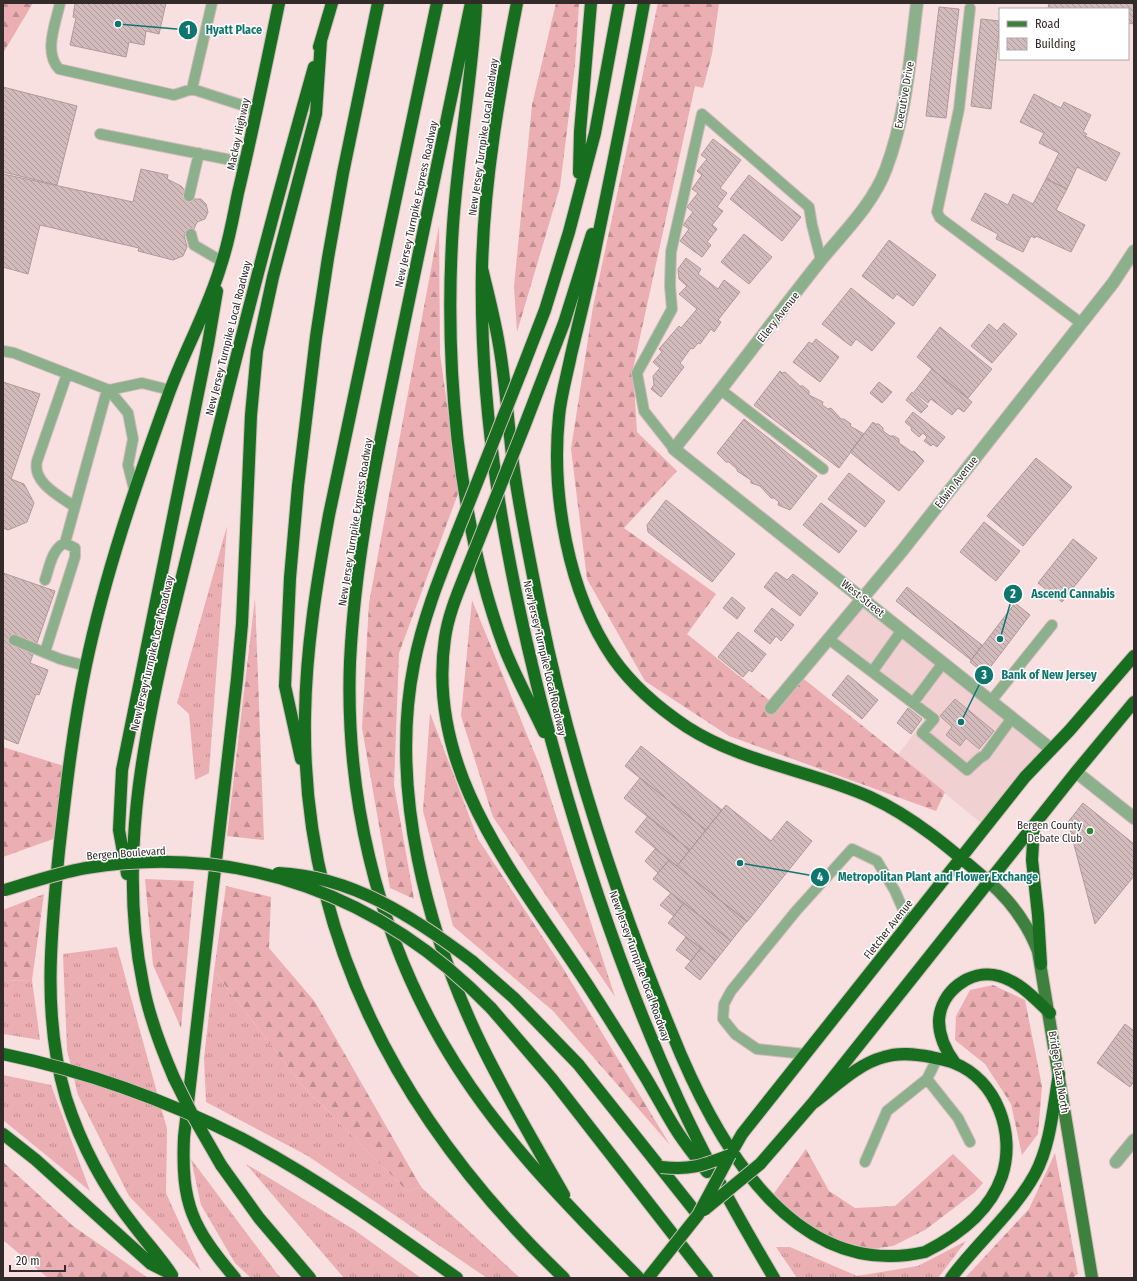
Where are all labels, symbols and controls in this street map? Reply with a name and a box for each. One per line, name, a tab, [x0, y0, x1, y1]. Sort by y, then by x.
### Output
legend	[999, 8, 1129, 60]
text: Road	[1035, 17, 1060, 31]
callout: Hyatt Place	[178, 18, 270, 42]
text: 1	[185, 23, 191, 37]
text: Hyatt Place	[206, 23, 262, 37]
text: Building	[1035, 37, 1076, 51]
street label: New Jersey Turnpike Local Roadway	[466, 57, 501, 217]
street label: Executive Drive	[892, 60, 917, 130]
street label: Mackay Highway	[225, 97, 252, 171]
street label: New Jersey Turnpike Express Roadway	[392, 120, 441, 289]
street label: New Jersey Turnpike Local Roadway	[203, 259, 254, 417]
street label: Ellery Avenue	[755, 289, 802, 345]
street label: New Jersey Turnpike Express Roadway	[336, 437, 375, 607]
street label: Edwin Avenue	[932, 454, 981, 511]
street label: New Jersey Turnpike Local Roadway	[128, 574, 177, 732]
street label: West Street	[839, 577, 887, 620]
street label: New Jersey Turnpike Local Roadway	[520, 579, 569, 737]
callout: Ascend Cannabis	[1003, 582, 1123, 606]
text: 2	[1009, 587, 1016, 601]
text: Ascend Cannabis	[1030, 587, 1116, 601]
callout: Bank of New Jersey	[974, 663, 1105, 687]
text: 3	[980, 668, 987, 682]
text: Bank of New Jersey	[1001, 668, 1097, 682]
place label: Bergen County Debate Club	[1017, 819, 1082, 845]
marker: Bergen County Debate Club	[1085, 826, 1095, 836]
street label: Bergen Boulevard	[86, 844, 166, 863]
callout: Metropolitan Plant and Flower Exchange	[810, 865, 1046, 889]
text: 4	[817, 870, 823, 884]
text: Metropolitan Plant and Flower Exchange	[838, 870, 1038, 884]
street label: New Jersey Turnpike Local Roadway	[606, 889, 673, 1043]
street label: Fletcher Avenue	[861, 897, 916, 962]
street label: Bridge Plaza North	[1046, 1030, 1071, 1114]
scale bar	[10, 1247, 65, 1273]
text: 20 m	[16, 1254, 40, 1268]

